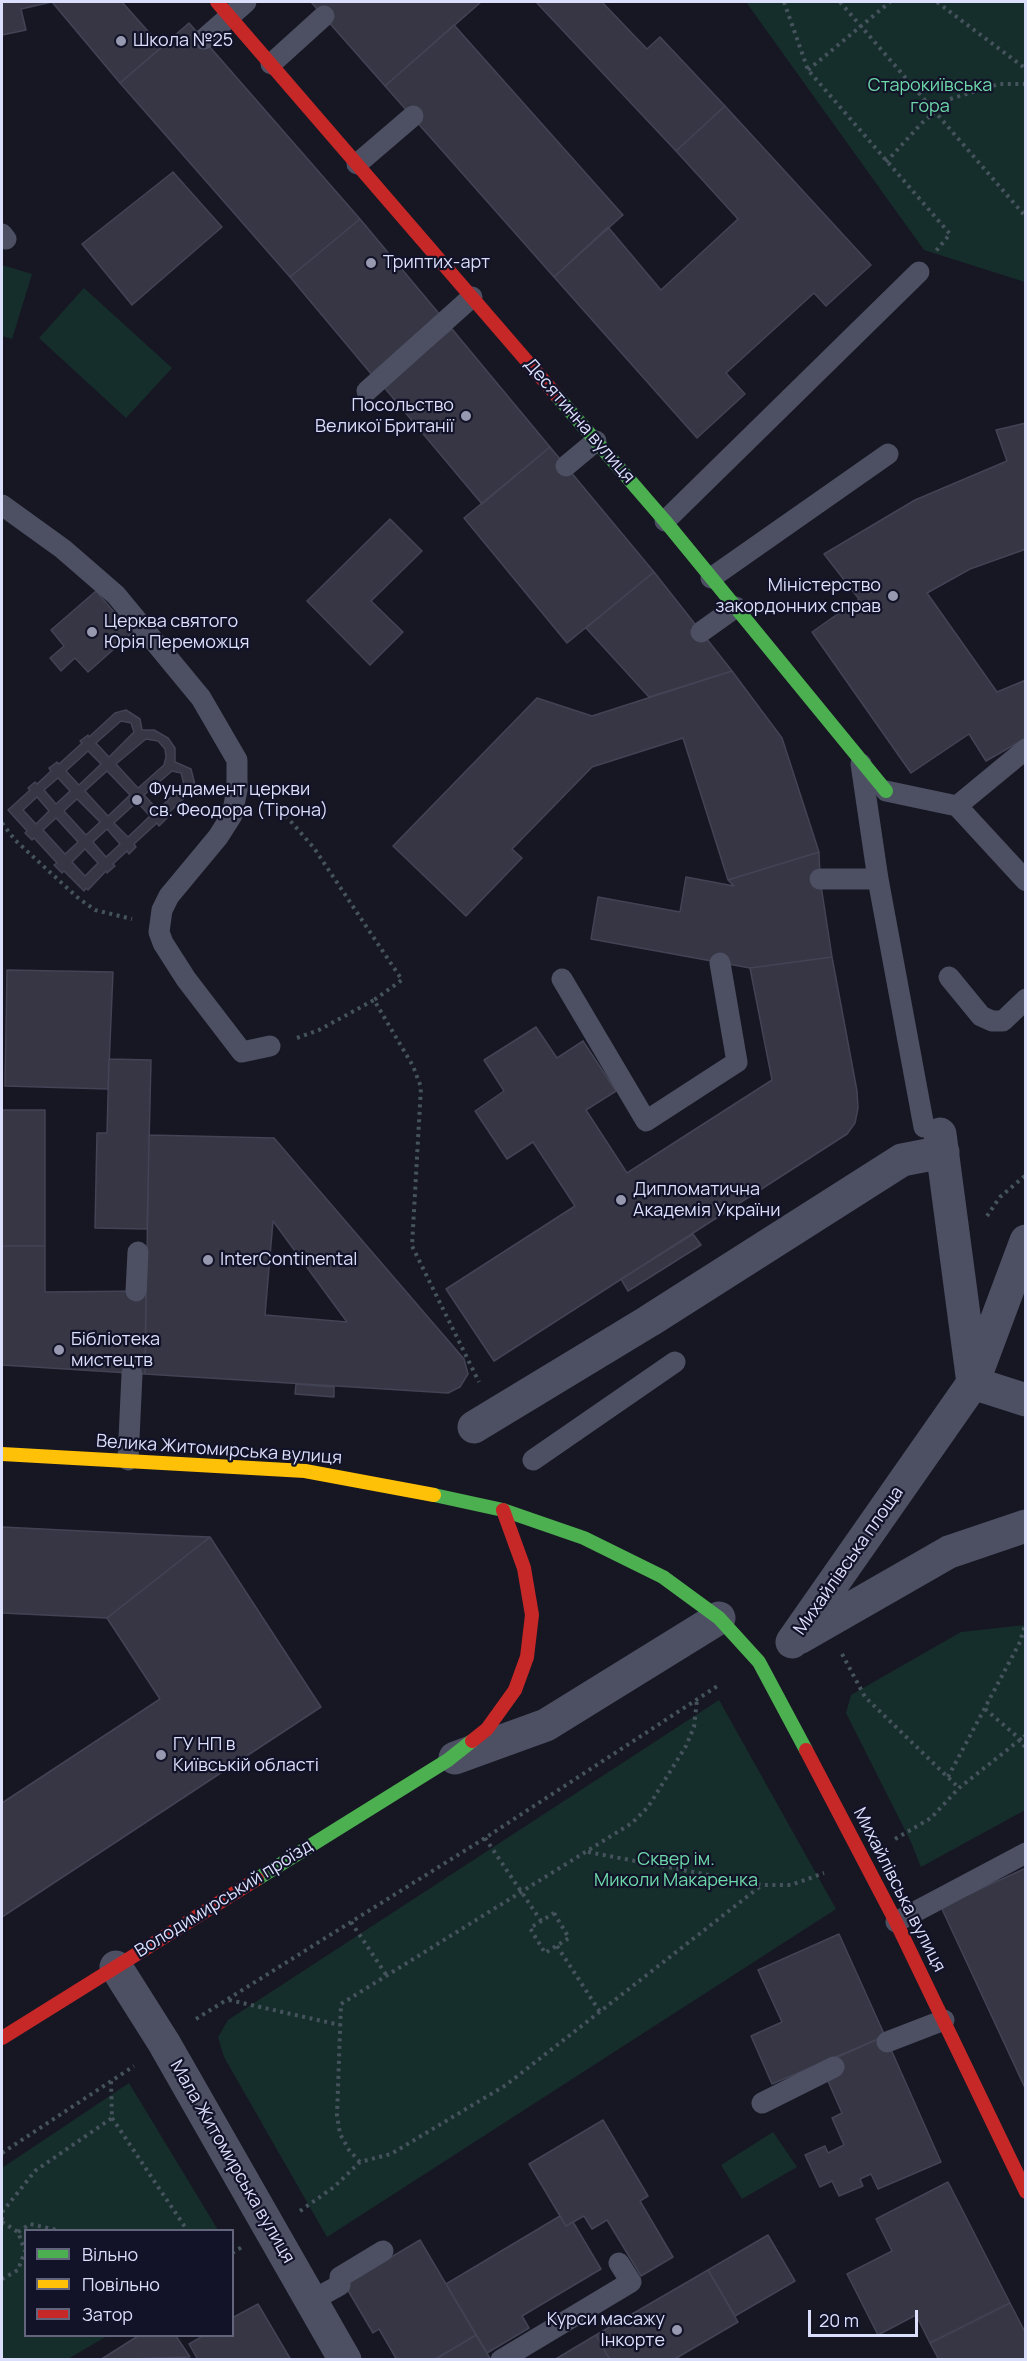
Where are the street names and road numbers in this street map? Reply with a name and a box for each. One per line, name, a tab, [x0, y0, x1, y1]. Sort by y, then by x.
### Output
street label: Десятинна вулиця	[519, 354, 639, 488]
street label: Велика Житомирська вулиця	[95, 1431, 343, 1469]
street label: Михайлівська площа	[790, 1483, 908, 1639]
street label: Михайлівська вулиця	[848, 1804, 950, 1976]
street label: Володимирський проїзд	[131, 1835, 317, 1963]
street label: Мала Житомирська вулиця	[165, 2057, 299, 2267]

